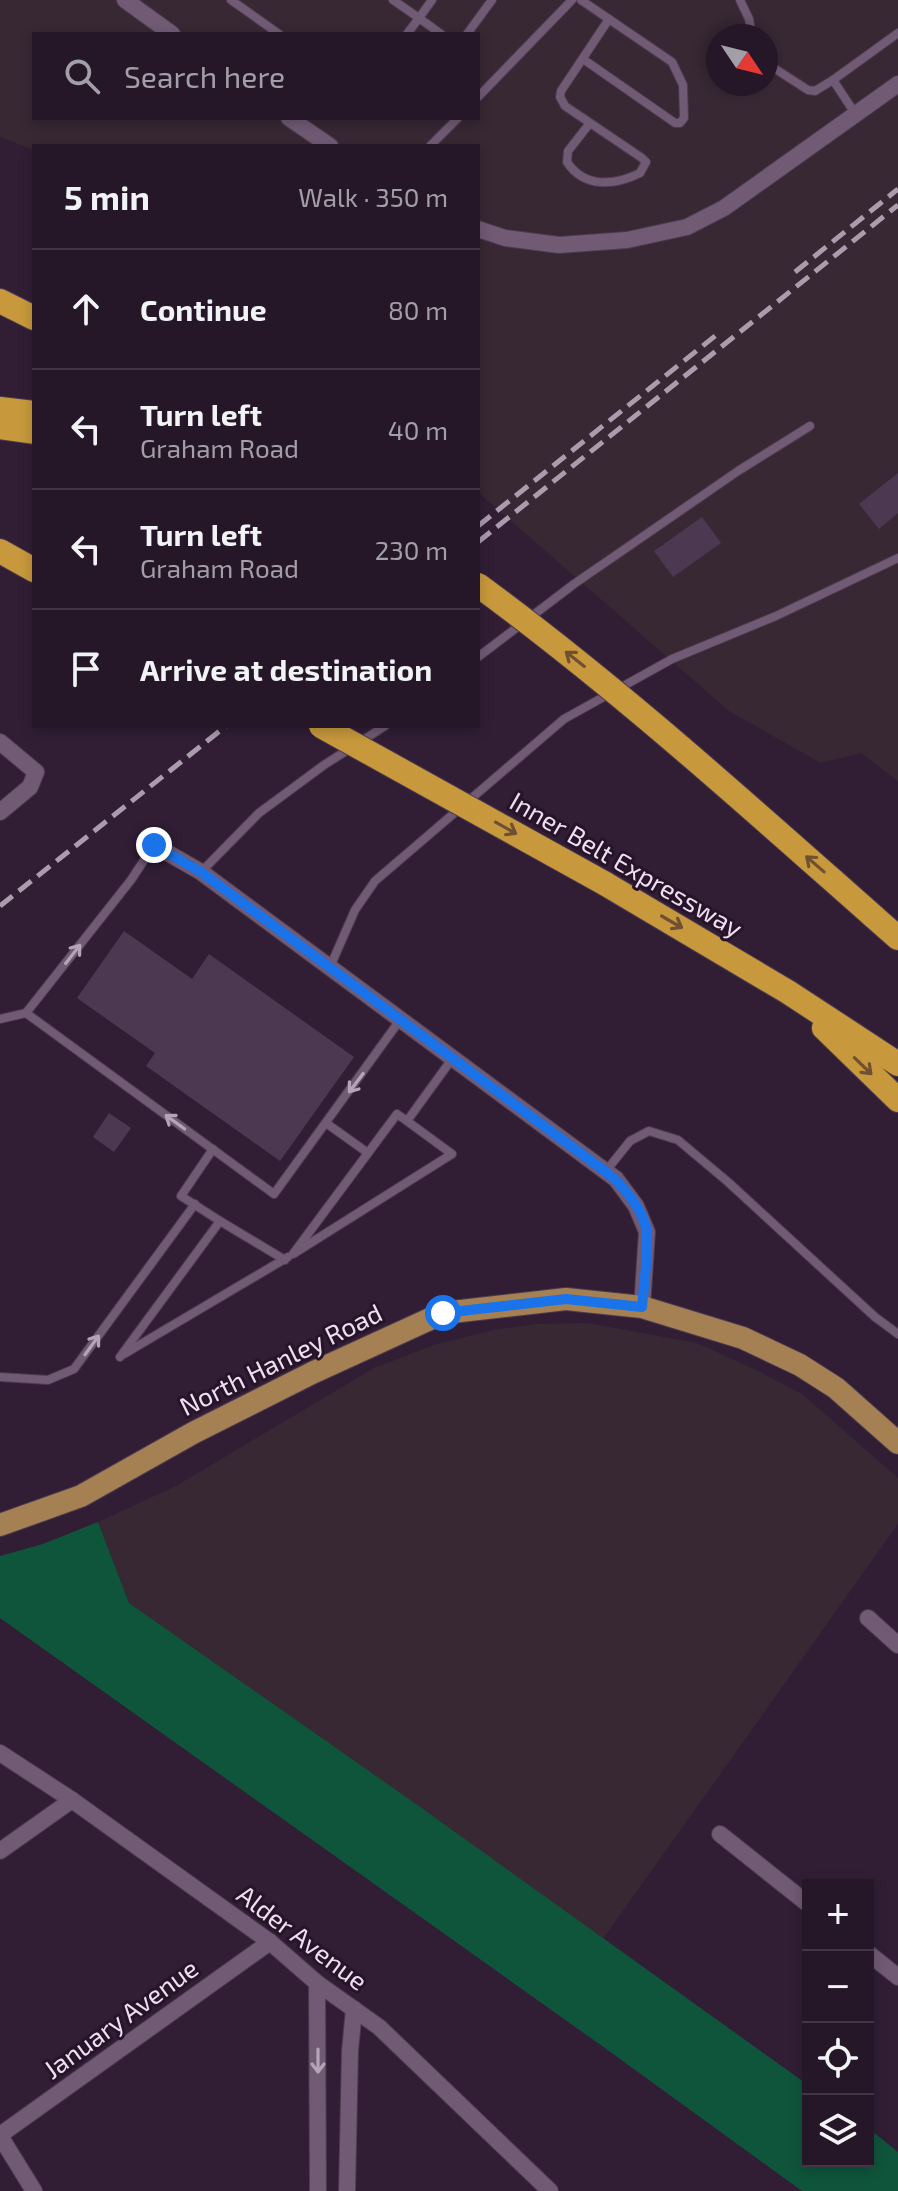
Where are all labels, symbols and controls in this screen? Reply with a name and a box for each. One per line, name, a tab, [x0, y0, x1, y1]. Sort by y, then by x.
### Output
north arrow	[706, 24, 778, 96]
search box	[32, 32, 480, 120]
icon: search	[60, 54, 104, 98]
text: Search here	[124, 58, 285, 94]
text: 5 min	[64, 176, 150, 217]
text: Walk · 350 m	[298, 181, 448, 212]
icon: ahead	[64, 287, 108, 331]
text: Continue	[140, 291, 267, 327]
text: 80 m	[388, 294, 448, 325]
text: Turn left	[140, 396, 262, 432]
icon: left	[64, 407, 108, 451]
text: 40 m	[388, 414, 448, 445]
text: Graham Road	[140, 432, 299, 463]
text: Turn left	[140, 516, 262, 552]
icon: left	[64, 527, 108, 571]
text: 230 m	[375, 534, 448, 565]
text: Graham Road	[140, 552, 299, 583]
icon: arrive	[64, 647, 108, 691]
one-way arrow	[565, 650, 586, 667]
text: Arrive at destination	[140, 651, 432, 687]
street label: Inner Belt Expressway	[505, 784, 749, 943]
one-way arrow	[493, 820, 517, 836]
route end	[136, 827, 172, 863]
one-way arrow	[805, 856, 825, 874]
one-way arrow	[660, 914, 683, 930]
one-way arrow	[64, 944, 81, 965]
one-way arrow	[853, 1056, 872, 1075]
one-way arrow	[347, 1072, 364, 1093]
one-way arrow	[165, 1113, 186, 1130]
route start	[425, 1295, 461, 1331]
street label: North Hanley Road	[174, 1296, 387, 1421]
one-way arrow	[83, 1335, 100, 1356]
street label: Alder Avenue	[232, 1878, 374, 1996]
map controls	[802, 1879, 874, 2167]
button: +	[802, 1879, 874, 1951]
street label: January Avenue	[37, 1951, 203, 2084]
button: −	[802, 1951, 874, 2023]
button: locate	[802, 2023, 874, 2095]
one-way arrow	[310, 2047, 326, 2074]
button: layers	[802, 2095, 874, 2167]

